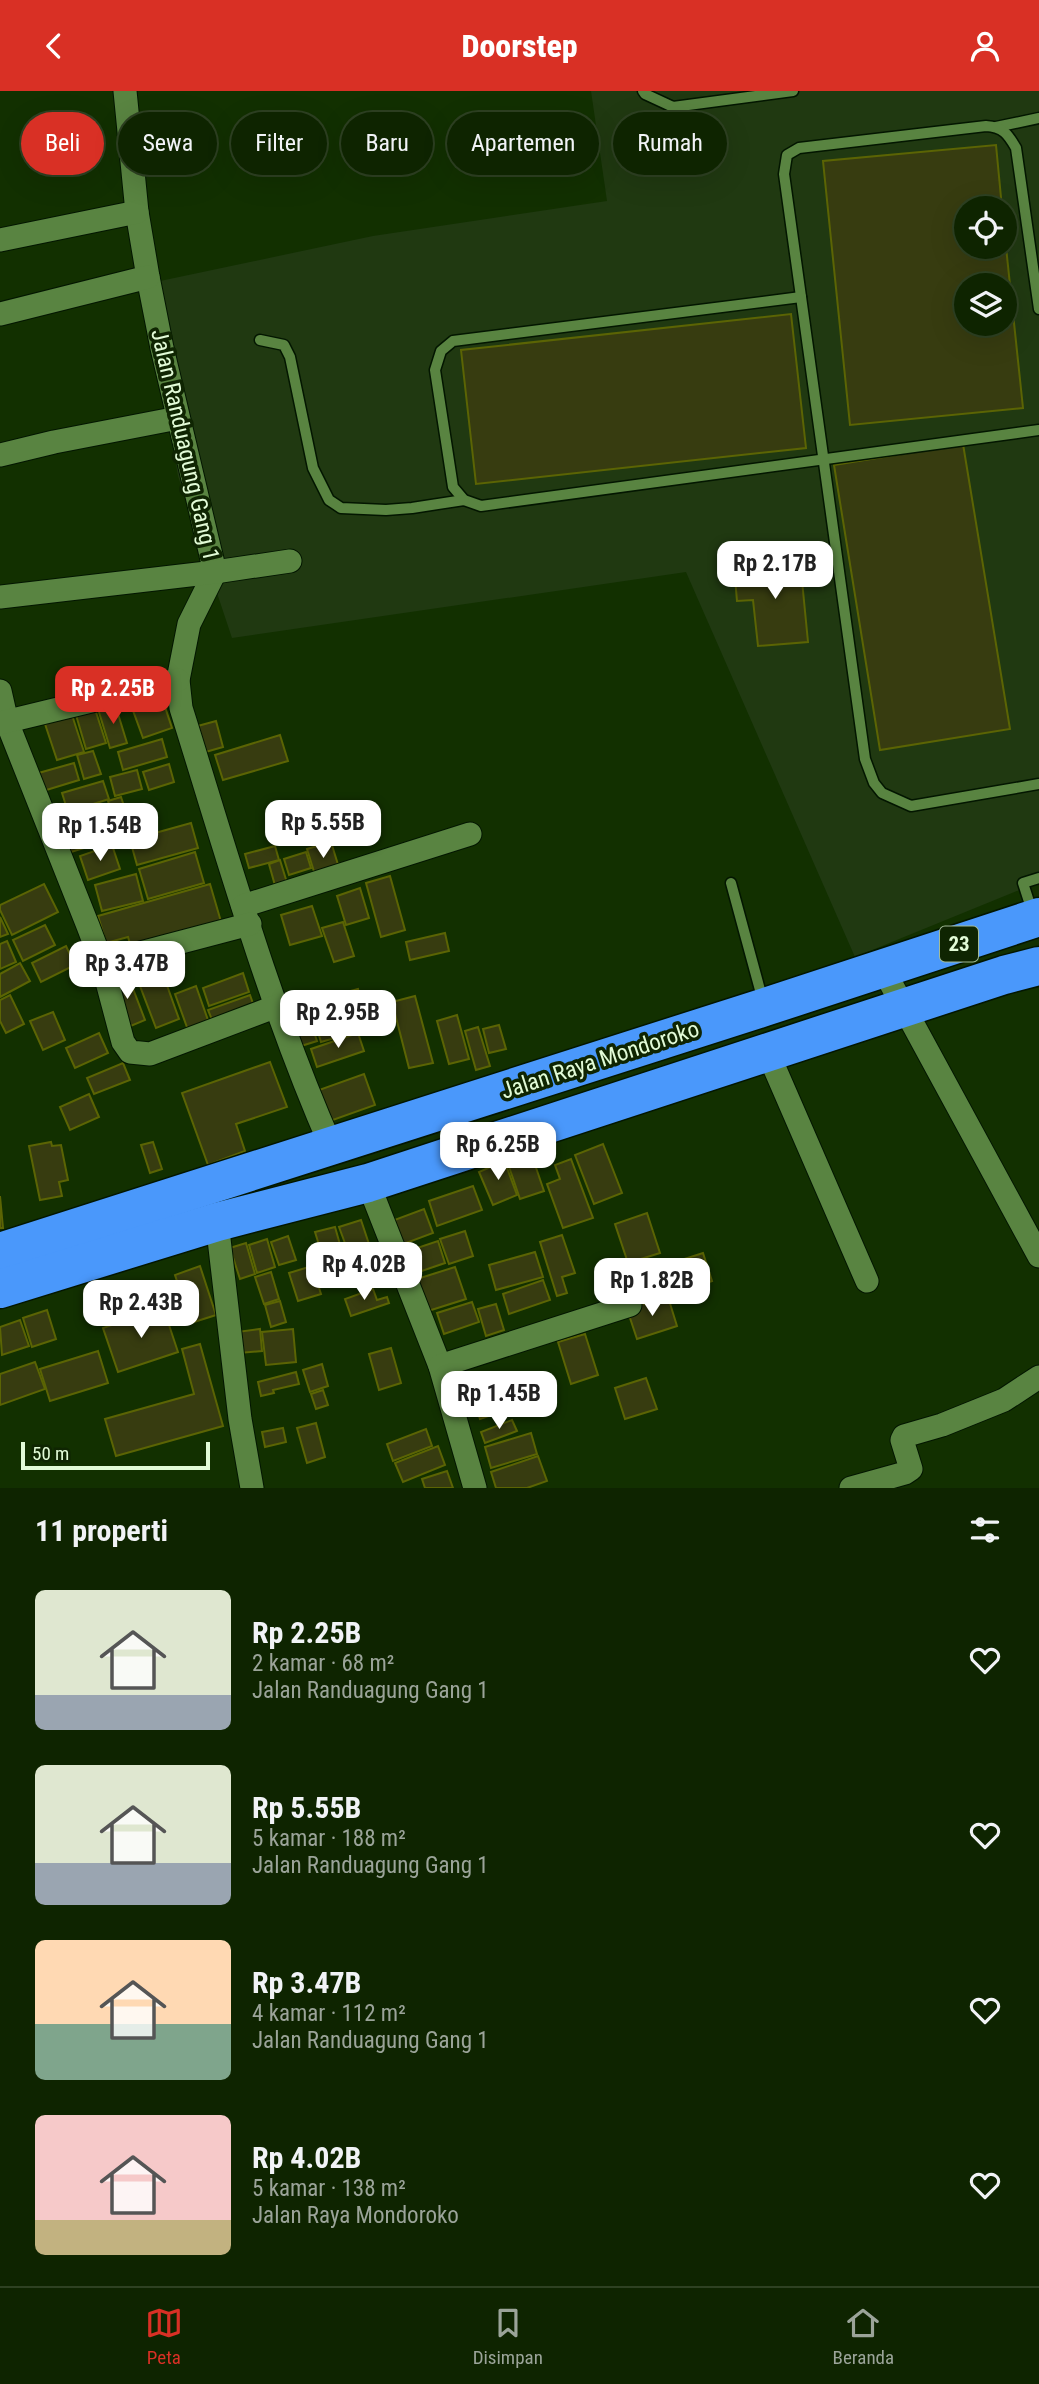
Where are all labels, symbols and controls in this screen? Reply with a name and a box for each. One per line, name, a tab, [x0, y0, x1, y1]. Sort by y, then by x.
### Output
icon: back	[35, 27, 73, 65]
text: Doorstep	[461, 27, 578, 65]
icon: person	[966, 27, 1004, 65]
chip: Beli	[21, 112, 104, 175]
chip: Sewa	[118, 112, 217, 175]
chip: Filter	[231, 112, 327, 175]
chip: Baru	[341, 112, 433, 175]
chip: Apartemen	[447, 112, 599, 175]
chip: Rumah	[613, 112, 727, 175]
map controls	[954, 196, 1017, 336]
button: locate	[954, 196, 1017, 259]
button: layers	[954, 273, 1017, 336]
street label: Jalan Randuagung Gang 1	[145, 327, 225, 563]
pin: Rp 2.17B	[703, 541, 847, 601]
text: Rp 2.17B	[733, 550, 817, 577]
pin: Rp 2.25B	[41, 667, 185, 726]
text: Rp 2.25B	[71, 675, 155, 702]
pin: Rp 5.55B	[251, 801, 395, 860]
pin: Rp 1.54B	[28, 803, 172, 863]
text: Rp 5.55B	[281, 809, 365, 836]
text: Rp 1.54B	[58, 812, 142, 839]
road number: 23	[940, 927, 978, 961]
pin: Rp 3.47B	[55, 941, 199, 1001]
text: Rp 3.47B	[85, 950, 169, 977]
pin: Rp 2.95B	[266, 991, 410, 1050]
text: Rp 2.95B	[296, 999, 380, 1026]
street label: Jalan Raya Mondoroko	[497, 1015, 703, 1105]
pin: Rp 6.25B	[426, 1123, 570, 1182]
text: Rp 6.25B	[456, 1131, 540, 1158]
pin: Rp 4.02B	[292, 1243, 436, 1302]
text: Rp 4.02B	[322, 1251, 406, 1278]
pin: Rp 1.82B	[580, 1259, 724, 1318]
text: Rp 1.82B	[610, 1267, 694, 1294]
pin: Rp 2.43B	[69, 1281, 213, 1340]
text: Rp 2.43B	[99, 1289, 183, 1316]
pin: Rp 1.45B	[427, 1371, 571, 1431]
text: Rp 1.45B	[457, 1380, 541, 1407]
scale bar	[21, 1439, 210, 1471]
text: 50 m	[32, 1442, 69, 1465]
icon: filters	[966, 1511, 1004, 1549]
text: 11 properti	[35, 1513, 168, 1548]
text: Rp 2.25B	[252, 1615, 361, 1650]
icon: home	[91, 1618, 175, 1702]
icon: heart	[966, 1641, 1004, 1679]
text: 2 kamar · 68 m²	[252, 1650, 394, 1677]
text: Jalan Randuagung Gang 1	[252, 1677, 489, 1704]
text: Rp 5.55B	[252, 1790, 361, 1825]
icon: home	[91, 1793, 175, 1877]
icon: heart	[966, 1816, 1004, 1854]
text: 5 kamar · 188 m²	[252, 1825, 406, 1852]
text: Jalan Randuagung Gang 1	[252, 1852, 489, 1879]
text: Rp 3.47B	[252, 1965, 361, 2000]
icon: home	[91, 1968, 175, 2052]
icon: heart	[966, 1991, 1004, 2029]
text: 4 kamar · 112 m²	[252, 2000, 406, 2027]
text: Jalan Randuagung Gang 1	[252, 2027, 489, 2054]
text: Rp 4.02B	[252, 2140, 361, 2175]
icon: home	[91, 2143, 175, 2227]
icon: heart	[966, 2166, 1004, 2204]
text: 5 kamar · 138 m²	[252, 2175, 406, 2202]
text: Jalan Raya Mondoroko	[252, 2202, 459, 2229]
tab: Peta	[145, 2304, 183, 2369]
tab: Disimpan	[473, 2304, 543, 2369]
tab: Beranda	[833, 2304, 894, 2369]

